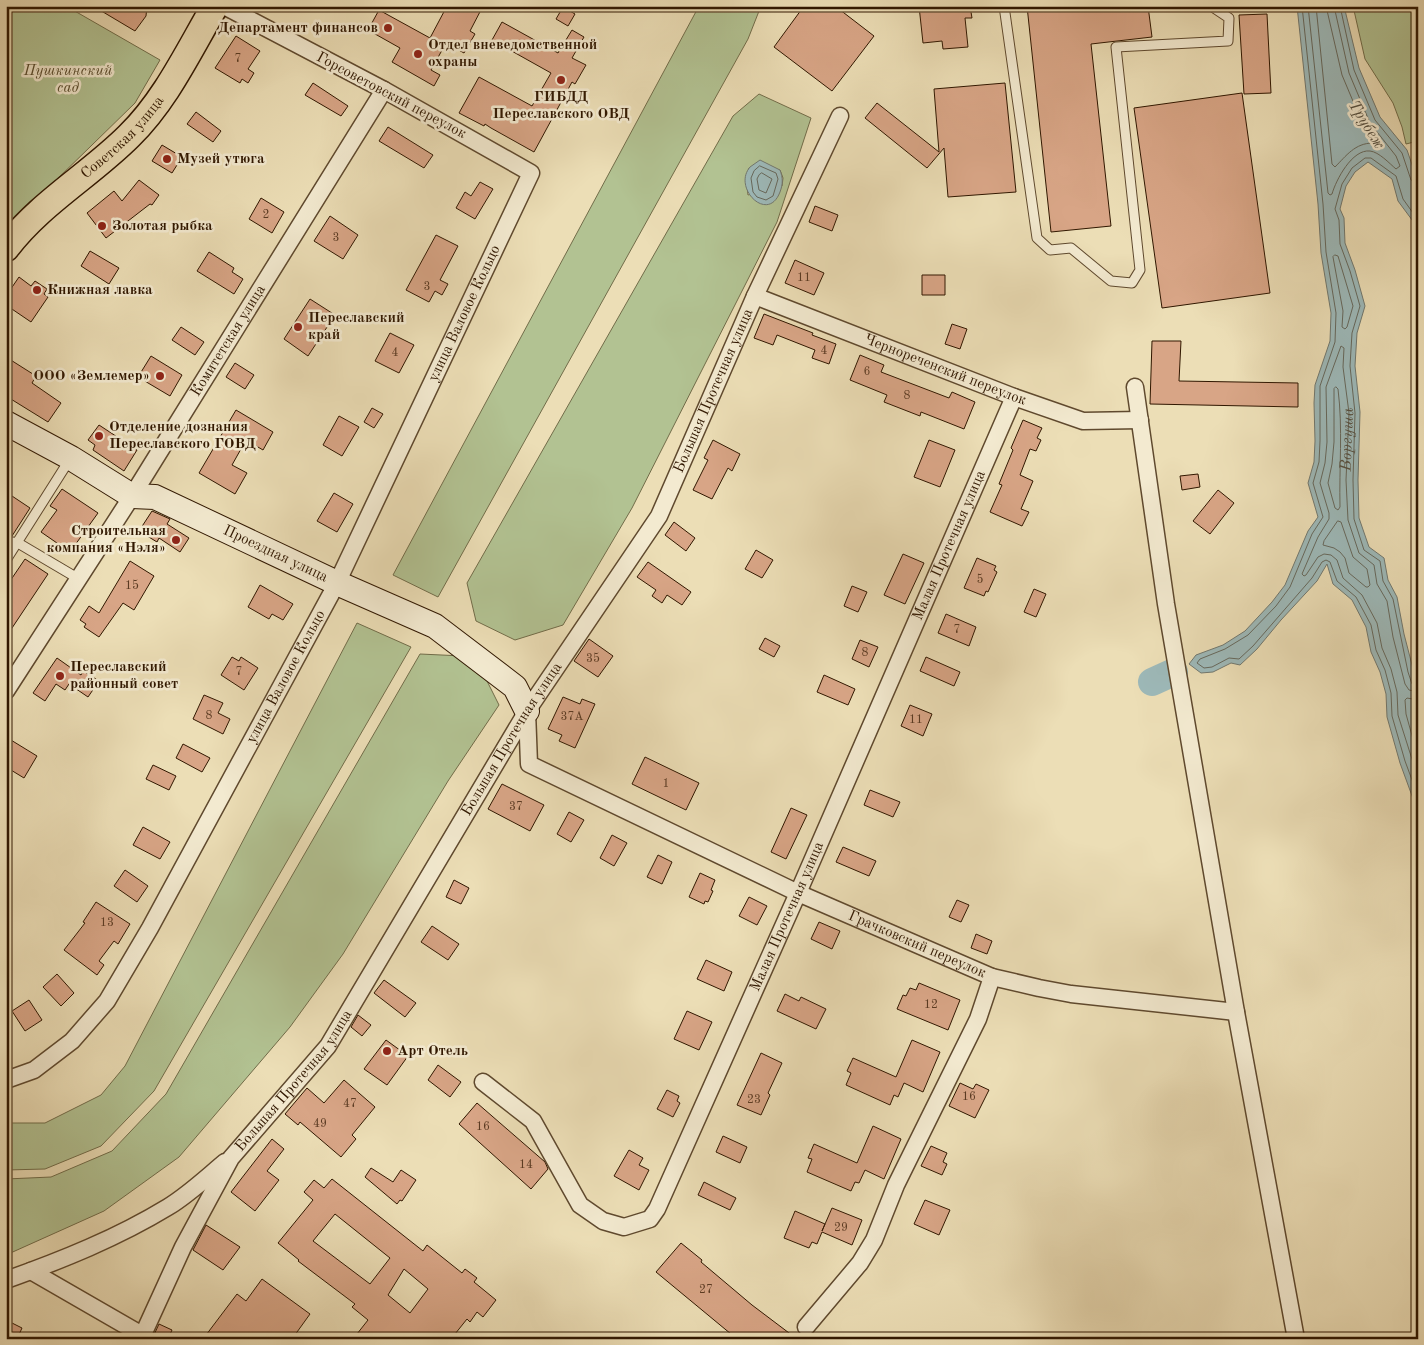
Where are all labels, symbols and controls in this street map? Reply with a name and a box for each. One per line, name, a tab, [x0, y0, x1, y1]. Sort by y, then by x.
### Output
place label: Департамент финансов	[218, 21, 378, 36]
marker: Департамент финансов	[382, 22, 394, 34]
place label: Отдел вневедомственной охраны	[428, 38, 597, 70]
marker: Отдел вневедомственной охраны	[412, 48, 424, 60]
street label: Горсоветовский переулок	[314, 50, 469, 142]
house number: 7	[235, 53, 241, 65]
park label: Пушкинский сад	[23, 64, 113, 96]
marker: ГИБДД Переславского ОВД	[555, 74, 567, 86]
place label: ГИБДД Переславского ОВД	[492, 90, 630, 122]
street label: Советская улица	[78, 93, 167, 182]
water label: Трубеж	[1345, 98, 1387, 152]
place label: Музей утюга	[177, 152, 265, 167]
marker: Музей утюга	[161, 153, 173, 165]
house number: 2	[263, 209, 269, 221]
place label: Золотая рыбка	[112, 219, 213, 234]
marker: Золотая рыбка	[96, 220, 108, 232]
house number: 3	[333, 232, 339, 244]
street label: улица Валовое Кольцо	[426, 243, 503, 384]
house number: 11	[797, 272, 811, 284]
house number: 3	[424, 281, 430, 293]
street label: Комитетская улица	[188, 282, 269, 399]
place label: Книжная лавка	[47, 283, 153, 298]
marker: Книжная лавка	[31, 284, 43, 296]
street label: Большая Протечная улица	[671, 306, 756, 475]
place label: Переславский край	[308, 311, 405, 343]
marker: Переславский край	[292, 321, 304, 333]
street label: Чернореченский переулок	[862, 332, 1029, 408]
house number: 4	[821, 345, 828, 357]
house number: 4	[392, 347, 399, 359]
house number: 6	[864, 366, 871, 378]
place label: ООО «Землемер»	[33, 369, 150, 384]
marker: ООО «Землемер»	[154, 370, 166, 382]
house number: 8	[904, 390, 911, 402]
water label: Воргуша	[1338, 406, 1357, 473]
place label: Отделение дознания Переславского ГОВД	[109, 420, 256, 452]
marker: Отделение дознания Переславского ГОВД	[93, 430, 105, 442]
street label: Малая Протечная улица	[910, 468, 989, 623]
street label: Проездная улица	[221, 523, 331, 585]
place label: Строительная компания «Нэля»	[47, 524, 166, 556]
marker: Строительная компания «Нэля»	[170, 534, 182, 546]
house number: 5	[977, 573, 984, 586]
house number: 15	[125, 579, 139, 592]
street label: улица Валовое Кольцо	[244, 608, 328, 746]
house number: 7	[954, 624, 960, 636]
house number: 8	[862, 647, 869, 659]
house number: 35	[586, 652, 600, 665]
street label: Большая Протечная улица	[459, 659, 565, 819]
place label: Переславский районный совет	[70, 660, 178, 692]
house number: 7	[236, 666, 242, 678]
marker: Переславский районный совет	[54, 670, 66, 682]
house number: 8	[206, 710, 213, 722]
house number: 37А	[560, 711, 584, 723]
house number: 11	[909, 714, 923, 726]
house number: 1	[663, 778, 669, 790]
house number: 37	[509, 801, 523, 813]
street label: Малая Протечная улица	[748, 839, 827, 994]
street label: Грачковский переулок	[846, 908, 989, 981]
house number: 13	[100, 917, 114, 929]
house number: 12	[924, 999, 938, 1011]
street label: Большая Протечная улица	[233, 1007, 355, 1155]
place label: Арт Отель	[397, 1044, 468, 1059]
marker: Арт Отель	[381, 1045, 393, 1057]
house number: 16	[962, 1091, 976, 1103]
house number: 23	[747, 1094, 761, 1106]
house number: 47	[343, 1098, 357, 1110]
house number: 49	[313, 1118, 327, 1130]
house number: 16	[476, 1121, 490, 1133]
house number: 14	[519, 1159, 533, 1171]
house number: 29	[834, 1222, 848, 1234]
house number: 27	[699, 1284, 713, 1296]

